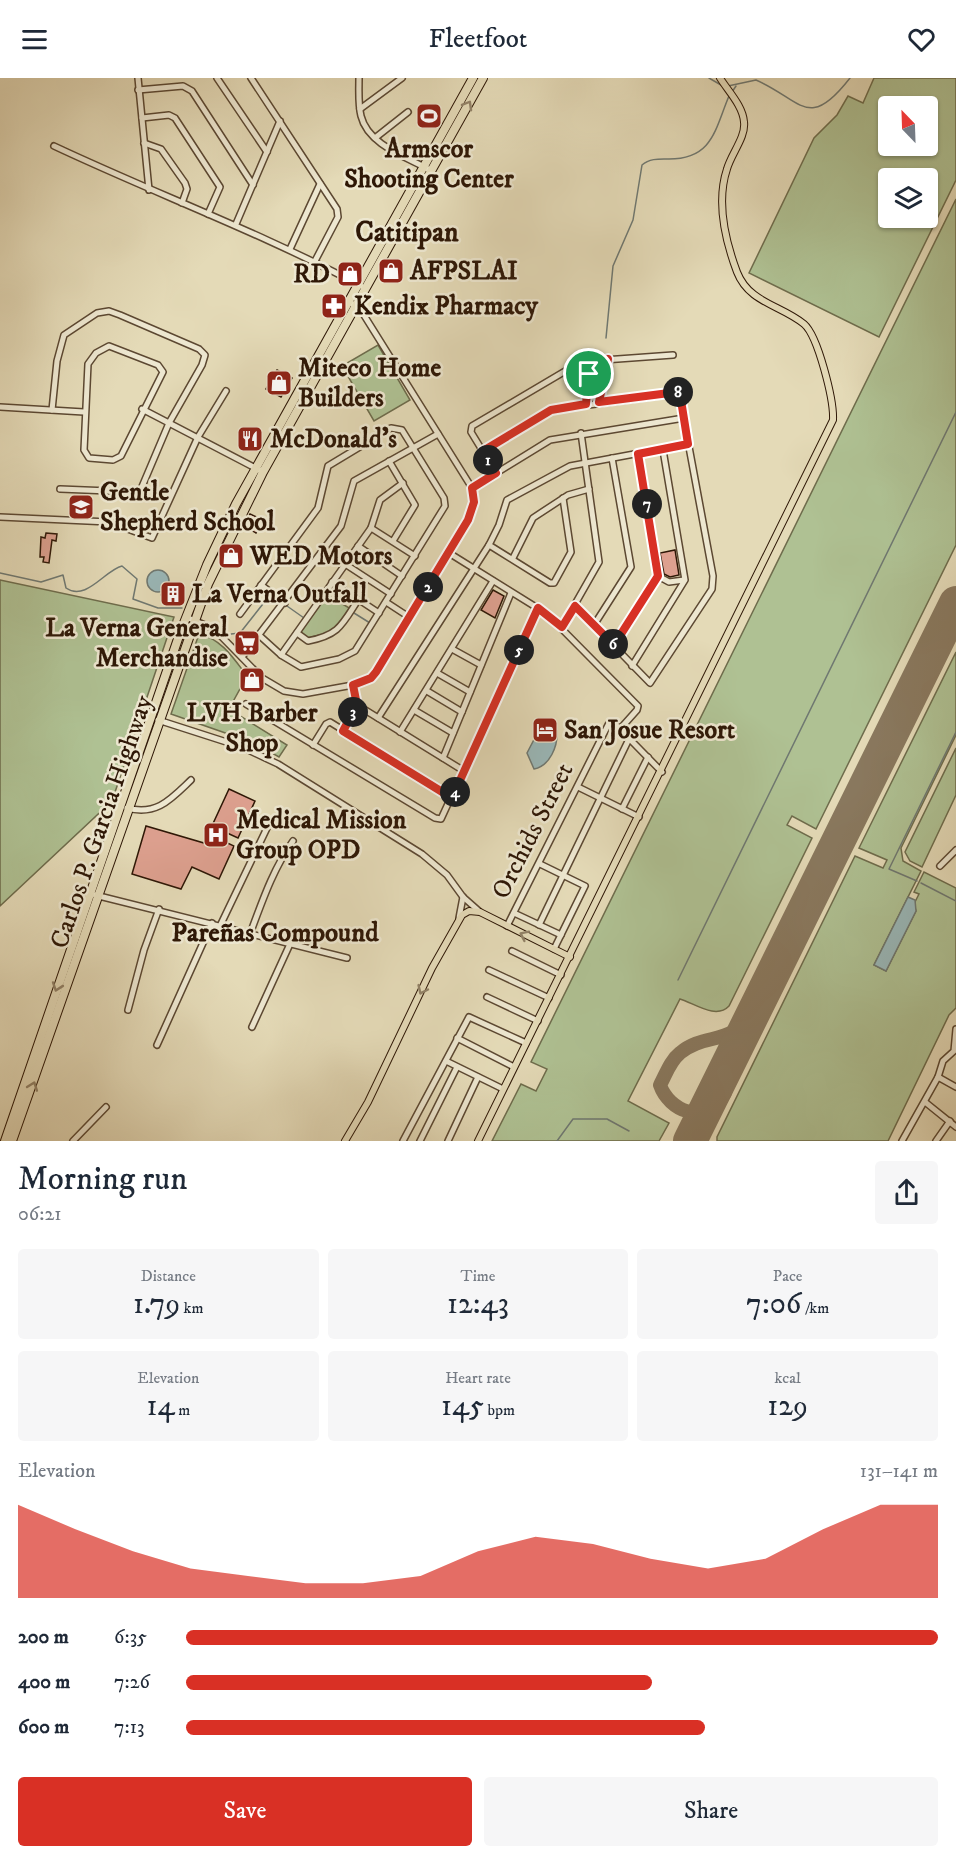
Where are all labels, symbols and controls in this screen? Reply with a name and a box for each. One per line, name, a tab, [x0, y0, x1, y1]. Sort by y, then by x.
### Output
text: Fleetfoot	[429, 22, 527, 56]
icon: menu	[18, 23, 51, 56]
icon: heart	[905, 23, 938, 56]
north arrow	[878, 96, 938, 156]
map controls	[878, 96, 938, 228]
sports icon: Armscor Shooting Center	[414, 101, 444, 131]
one-way arrow	[461, 101, 472, 111]
place label: Armscor Shooting Center	[344, 133, 514, 196]
button: layers	[878, 168, 938, 228]
district label: Catitipan	[355, 215, 459, 250]
place label: AFPSLAI	[409, 255, 518, 288]
shop icon: AFPSLAI	[376, 256, 406, 286]
place label: RD	[293, 258, 330, 291]
shop icon: RD	[335, 259, 365, 289]
place label: Kendix Pharmacy	[354, 290, 539, 323]
pharmacy icon: Kendix Pharmacy	[319, 291, 349, 321]
pin	[563, 348, 614, 399]
place label: Miteco Home Builders	[298, 352, 441, 415]
icon: arrive	[572, 357, 605, 390]
shop icon: Miteco Home Builders	[264, 368, 294, 398]
pin: 8	[663, 377, 693, 407]
text: 8	[674, 382, 682, 402]
place label: McDonald's	[270, 423, 397, 456]
restaurant icon: McDonald's	[235, 424, 265, 454]
pin: 1	[473, 445, 503, 475]
text: 1	[485, 450, 491, 470]
place label: Gentle Shepherd School	[100, 476, 276, 539]
pin: 7	[632, 489, 662, 519]
school or university icon: Gentle Shepherd School	[66, 492, 96, 522]
text: 7	[643, 494, 651, 514]
place label: WED Motors	[249, 540, 393, 573]
shop icon: WED Motors	[216, 541, 246, 571]
pin: 2	[413, 572, 443, 602]
text: 2	[424, 577, 432, 597]
place label: La Verna Outfall	[192, 578, 369, 611]
building icon: La Verna Outfall	[158, 579, 188, 609]
place label: La Verna General Merchandise	[45, 612, 229, 675]
supermarket icon: La Verna General Merchandise	[232, 628, 262, 658]
pin: 6	[598, 629, 628, 659]
text: 6	[609, 634, 617, 654]
pin: 5	[504, 635, 534, 665]
text: 5	[515, 640, 523, 660]
shop icon: LVH Barber Shop	[237, 665, 267, 695]
street label: Carlos P. Garcia Highway	[43, 690, 161, 953]
place label: LVH Barber Shop	[187, 697, 318, 760]
pin: 3	[338, 697, 368, 727]
text: 3	[350, 702, 356, 722]
place label: San Josue Resort	[564, 714, 736, 747]
hotel icon: San Josue Resort	[530, 715, 560, 745]
street label: Orchids Street	[485, 757, 581, 905]
pin: 4	[440, 777, 470, 807]
text: 4	[450, 782, 460, 802]
place label: Medical Mission Group OPD	[236, 804, 407, 867]
hospital icon: Medical Mission Group OPD	[201, 820, 231, 850]
district label: Pareñas Compound	[171, 916, 379, 950]
one-way arrow	[520, 930, 531, 942]
one-way arrow	[52, 981, 64, 992]
one-way arrow	[417, 984, 429, 995]
one-way arrow	[25, 1081, 38, 1092]
text: Morning run	[18, 1159, 187, 1200]
button: share	[875, 1161, 938, 1224]
text: 06:21	[18, 1202, 62, 1227]
text: Distance	[141, 1266, 196, 1286]
text: Time	[461, 1266, 495, 1286]
text: Pace	[773, 1266, 802, 1286]
text: 1.79	[133, 1286, 180, 1323]
text: 12:43	[447, 1286, 509, 1323]
text: 7:06	[746, 1286, 801, 1323]
text: km	[180, 1298, 204, 1318]
text: /km	[801, 1298, 829, 1318]
text: Elevation	[137, 1368, 199, 1388]
text: Heart rate	[445, 1368, 511, 1388]
text: kcal	[775, 1368, 801, 1388]
text: 14	[146, 1388, 175, 1425]
text: 145	[441, 1388, 484, 1425]
text: 129	[767, 1388, 808, 1425]
text: m	[175, 1400, 190, 1420]
text: bpm	[484, 1400, 515, 1420]
text: Elevation	[18, 1459, 95, 1484]
text: 131–141 m	[860, 1459, 938, 1484]
text: 200 m	[18, 1625, 69, 1650]
text: 6:35	[114, 1625, 147, 1650]
text: 400 m	[18, 1670, 70, 1695]
text: 7:26	[114, 1670, 150, 1695]
text: 600 m	[18, 1715, 69, 1740]
text: 7:13	[114, 1715, 145, 1740]
button: Save	[18, 1777, 472, 1846]
button: Share	[484, 1777, 938, 1846]

